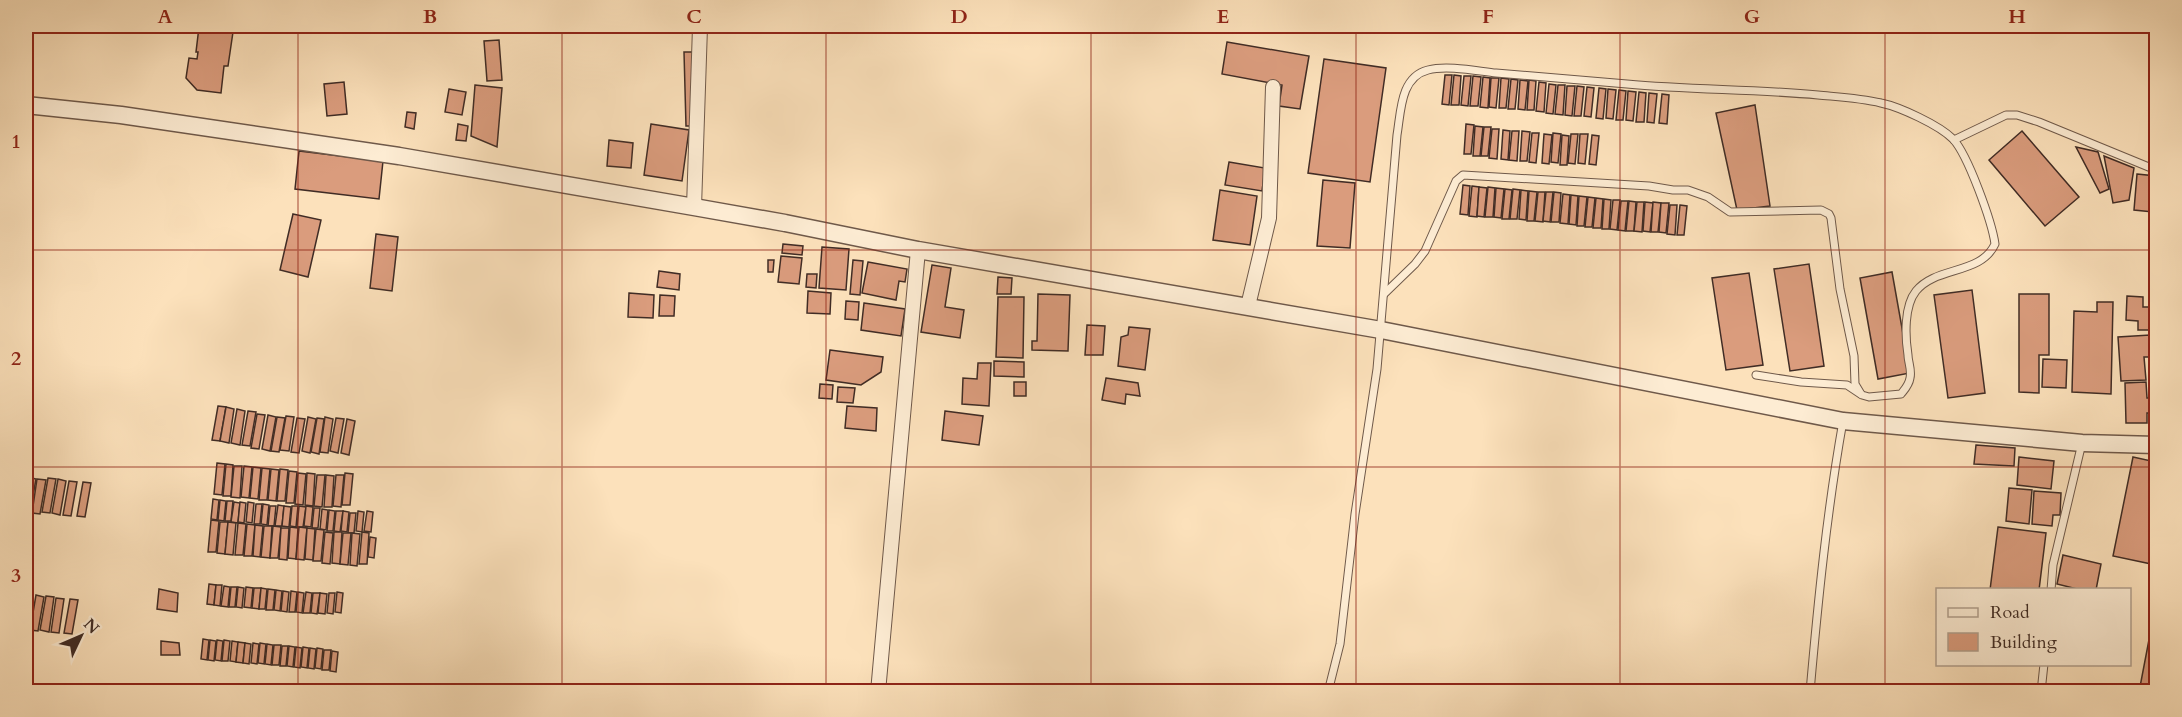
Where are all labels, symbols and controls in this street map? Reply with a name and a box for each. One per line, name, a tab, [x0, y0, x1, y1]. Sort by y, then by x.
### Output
text: A	[157, 3, 173, 30]
text: B	[423, 3, 437, 30]
text: C	[686, 3, 702, 30]
text: D	[950, 3, 968, 30]
text: E	[1217, 3, 1229, 30]
text: F	[1482, 3, 1494, 30]
text: G	[1744, 3, 1760, 30]
text: H	[2008, 3, 2026, 30]
text: 1	[11, 128, 21, 155]
text: 2	[11, 345, 21, 372]
text: 3	[11, 562, 21, 589]
legend	[1936, 588, 2131, 666]
text: Road	[1990, 600, 2030, 625]
north arrow	[51, 606, 111, 666]
text: N	[78, 614, 104, 639]
text: Building	[1990, 630, 2058, 655]

